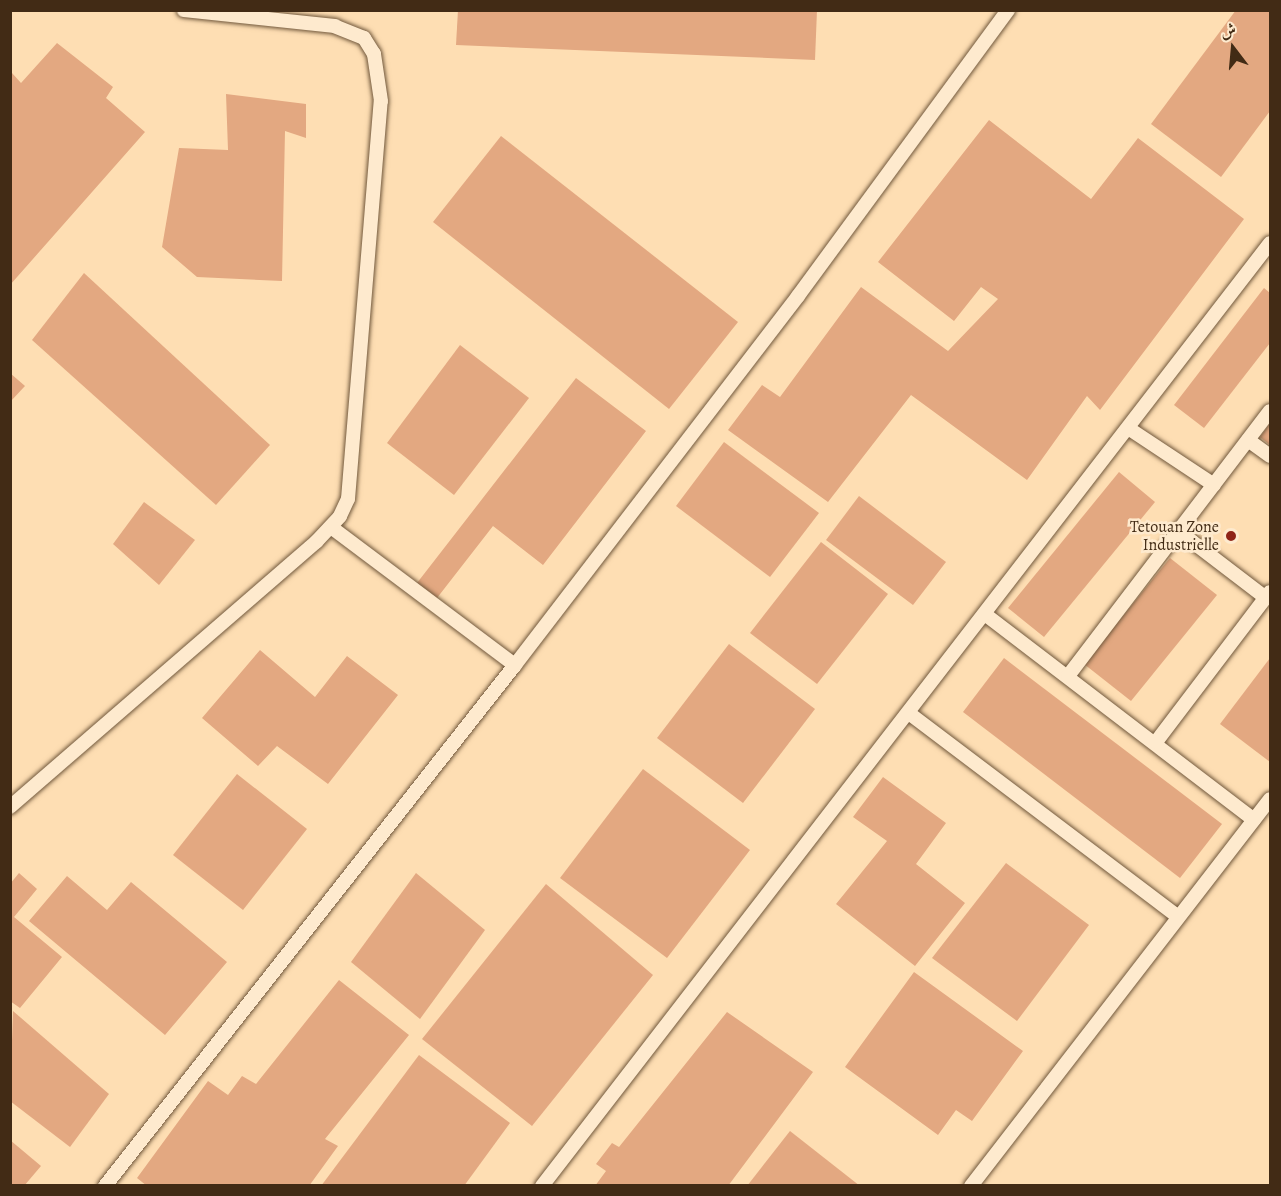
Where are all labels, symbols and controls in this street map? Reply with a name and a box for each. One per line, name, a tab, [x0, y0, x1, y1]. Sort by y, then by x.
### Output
north arrow	[1203, 18, 1263, 78]
text: ش	[1217, 18, 1239, 43]
place label: Tetouan Zone Industrielle	[1130, 517, 1219, 555]
marker: Tetouan Zone Industrielle	[1224, 529, 1238, 543]

